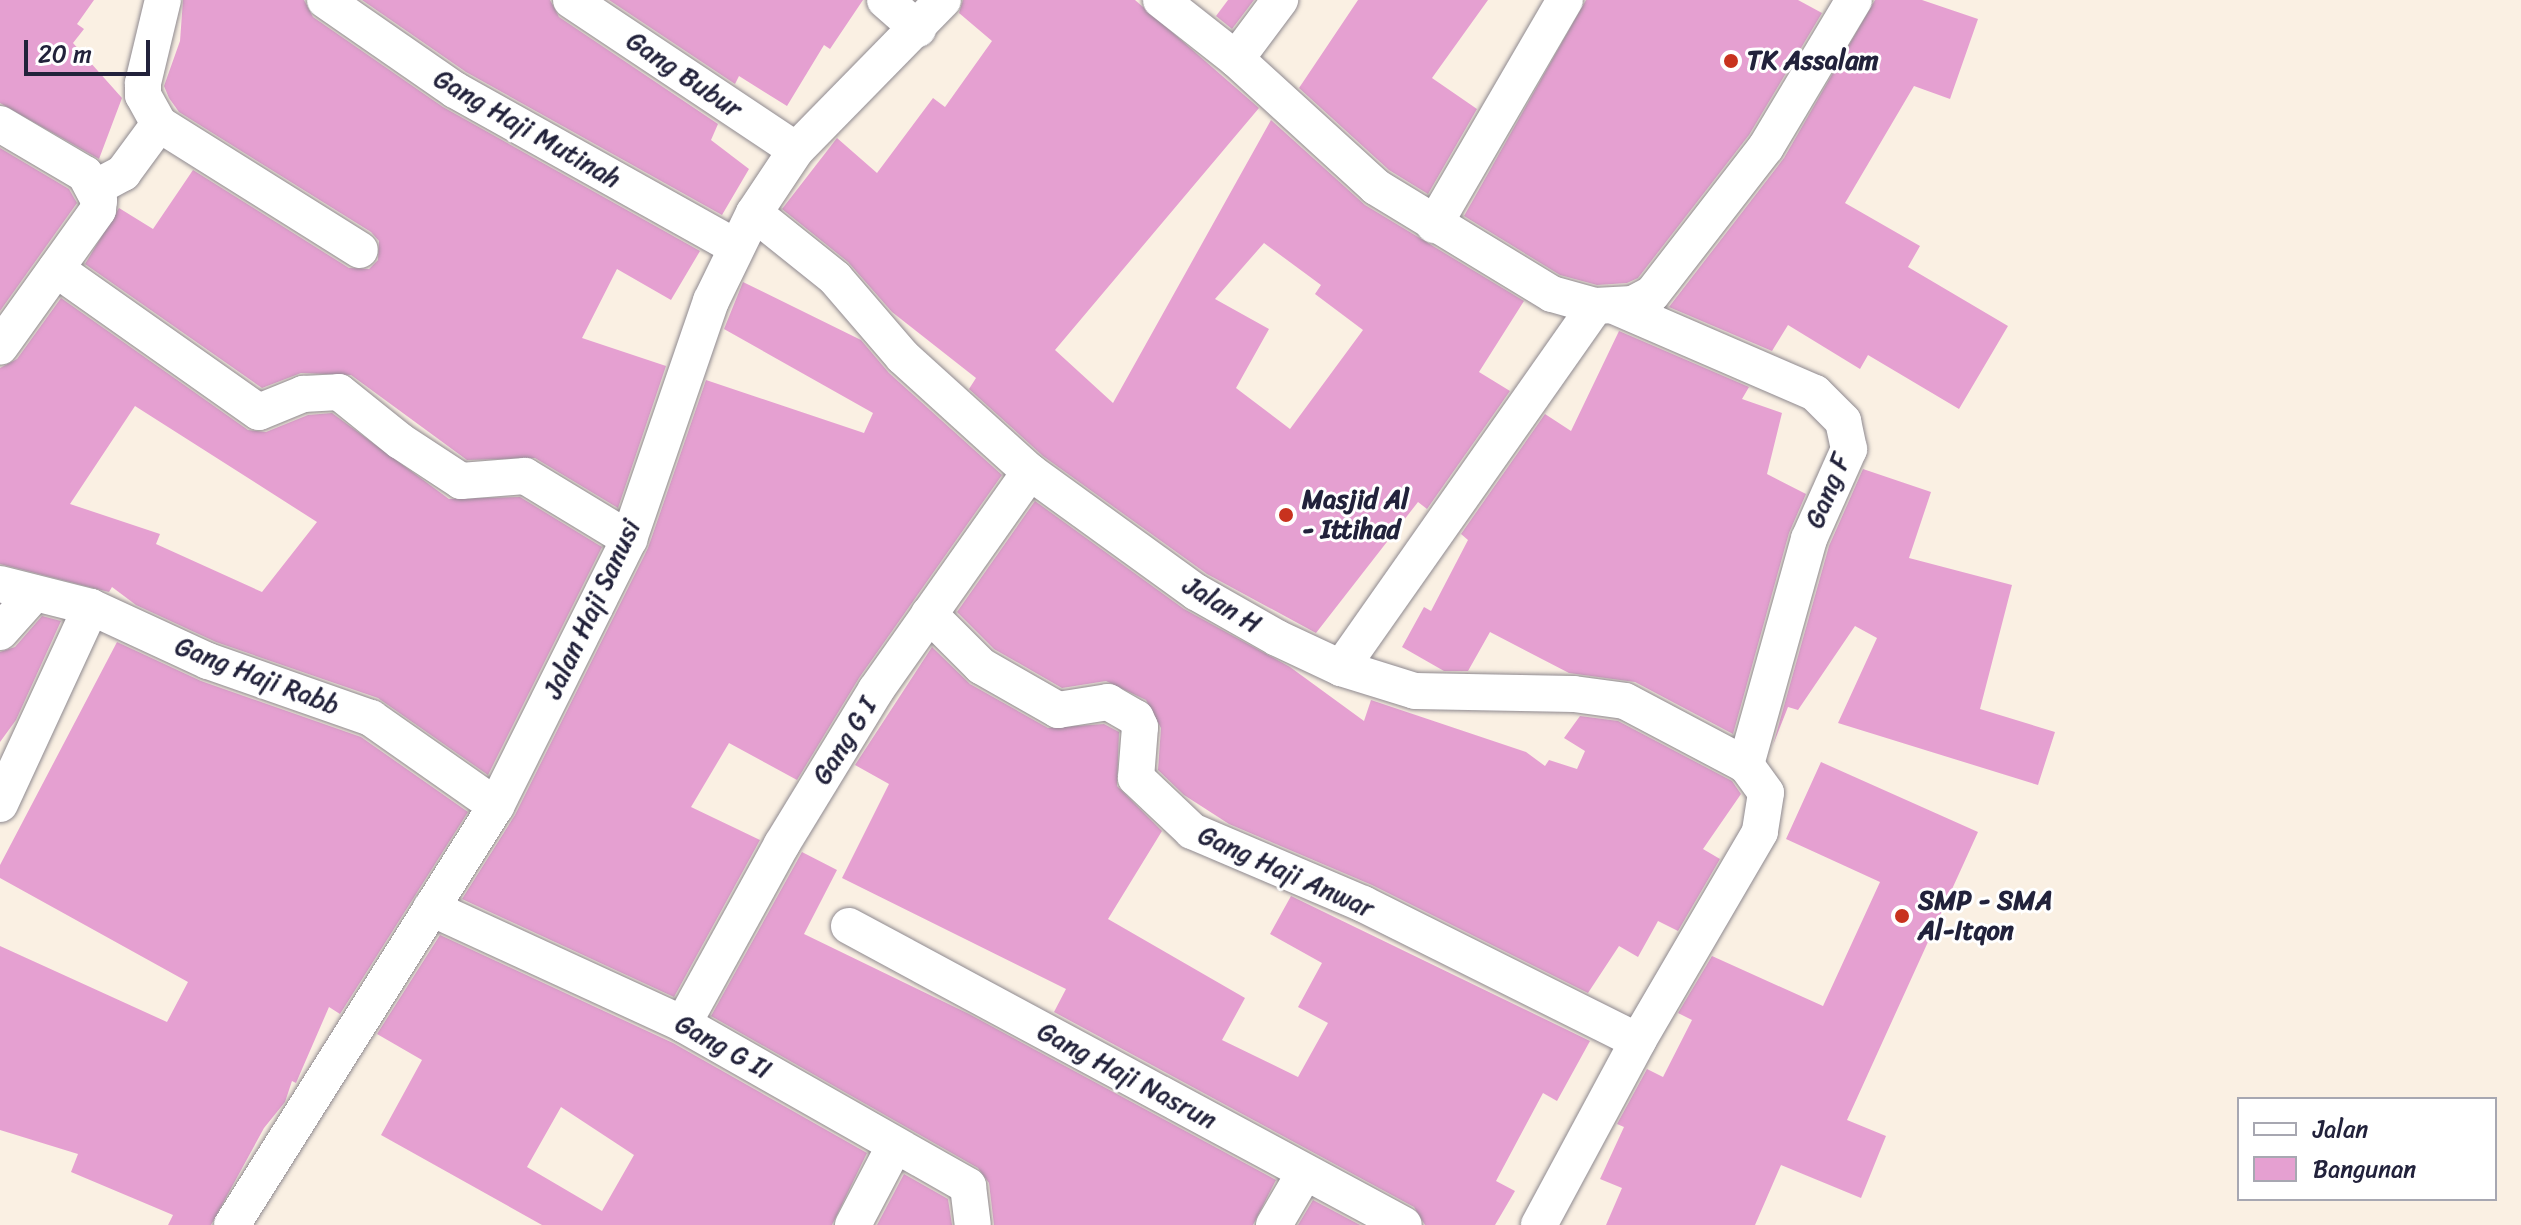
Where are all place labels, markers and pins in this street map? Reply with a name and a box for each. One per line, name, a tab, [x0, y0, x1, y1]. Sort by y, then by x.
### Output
place label: TK Assalam	[1747, 45, 1878, 77]
marker: TK Assalam	[1722, 52, 1740, 70]
place label: Masjid Al - Ittihad	[1302, 484, 1409, 546]
marker: Masjid Al - Ittihad	[1277, 506, 1295, 524]
place label: SMP - SMA Al-Itqon	[1918, 885, 2053, 946]
marker: SMP - SMA Al-Itqon	[1893, 907, 1911, 925]

